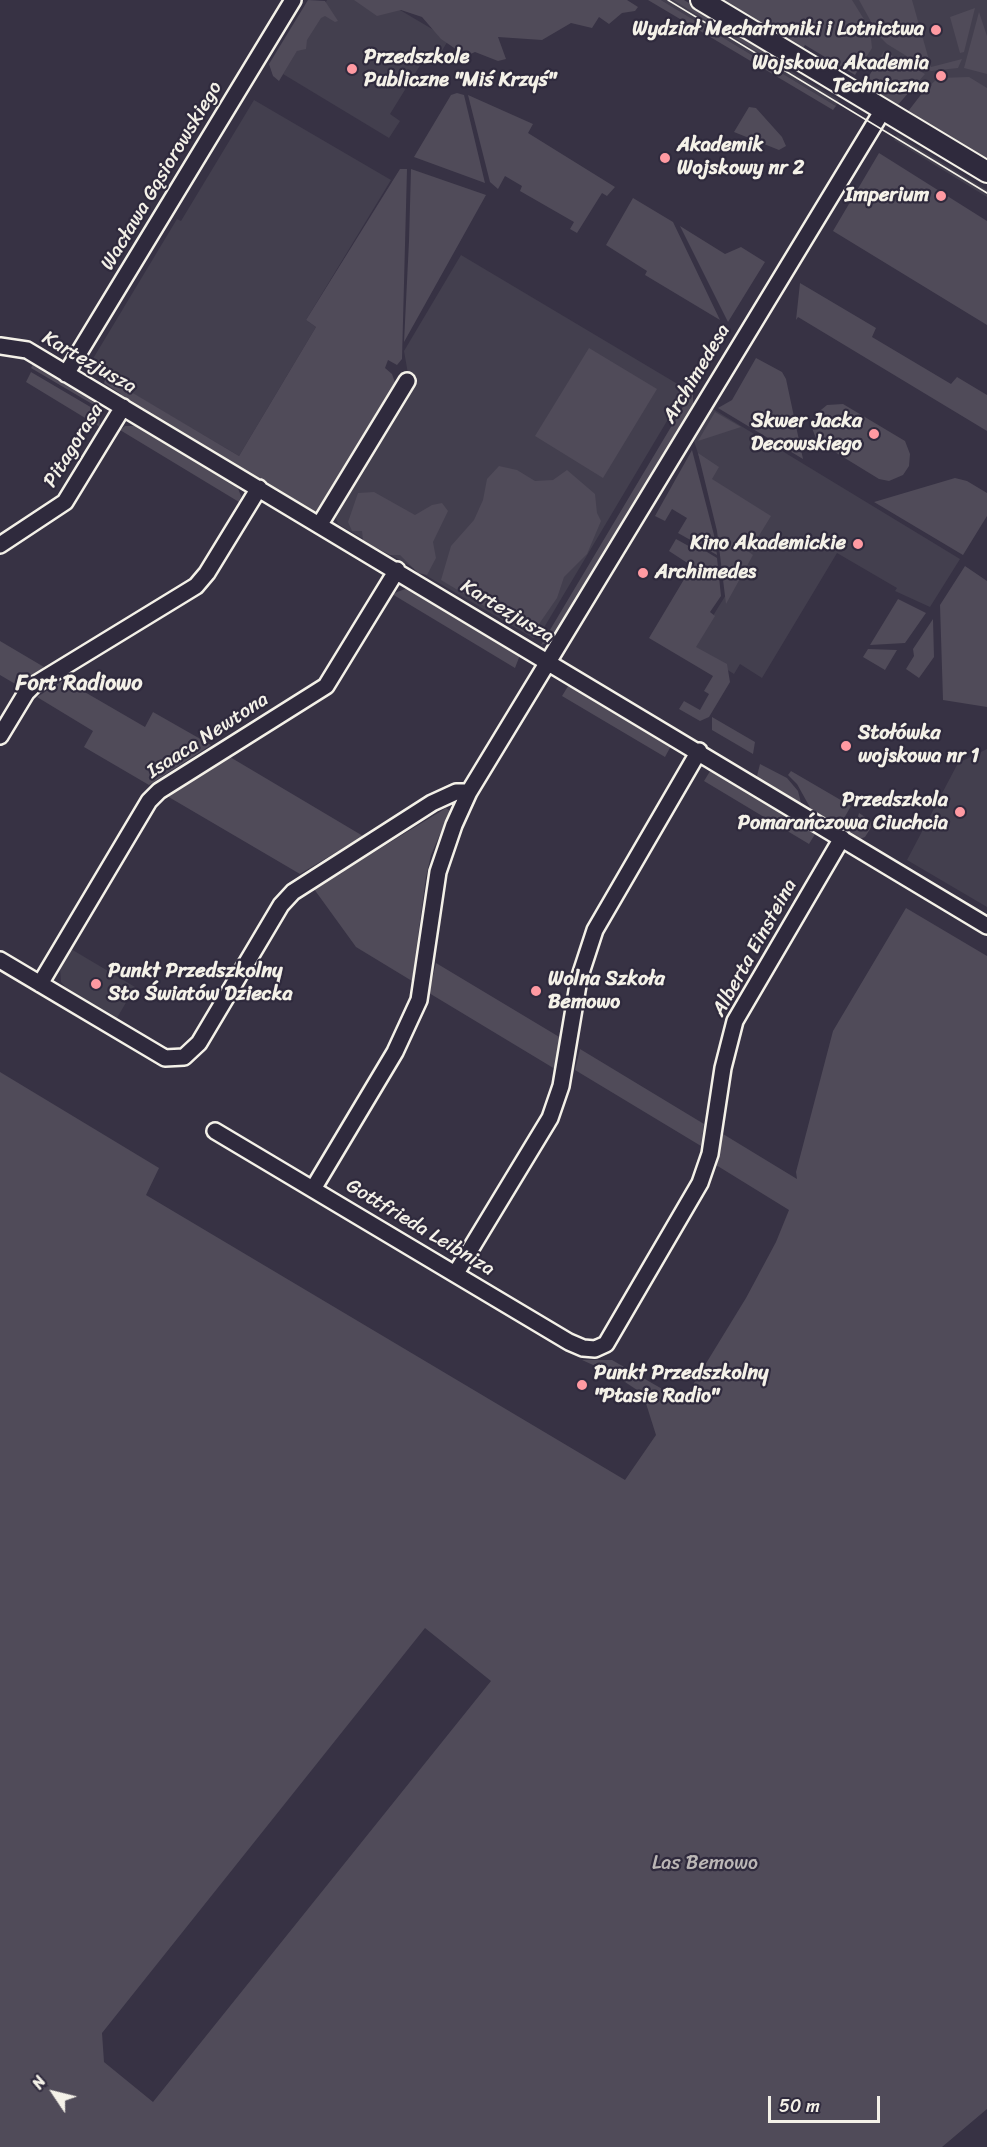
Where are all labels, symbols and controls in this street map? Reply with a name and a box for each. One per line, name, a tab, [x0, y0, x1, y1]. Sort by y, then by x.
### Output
place label: Wydział Mechatroniki i Lotnictwa	[632, 18, 924, 42]
marker: Wydział Mechatroniki i Lotnictwa	[929, 23, 943, 37]
place label: Przedszkole Publiczne "Miś Krzyś"	[364, 46, 556, 93]
place label: Wojskowa Akademia Techniczna	[752, 52, 929, 99]
marker: Przedszkole Publiczne "Miś Krzyś"	[345, 62, 359, 76]
marker: Wojskowa Akademia Techniczna	[934, 69, 948, 83]
street label: Wacława Gąsiorowskiego	[96, 77, 228, 275]
place label: Akademik Wojskowy nr 2	[677, 134, 804, 181]
marker: Akademik Wojskowy nr 2	[658, 151, 672, 165]
place label: Imperium	[845, 184, 929, 208]
marker: Imperium	[934, 189, 948, 203]
street label: Archimedesa	[658, 320, 736, 428]
street label: Kartezjusza	[38, 326, 140, 400]
street label: Pitagorasa	[39, 400, 109, 492]
place label: Skwer Jacka Decowskiego	[751, 410, 862, 457]
marker: Skwer Jacka Decowskiego	[867, 427, 881, 441]
place label: Kino Akademickie	[690, 532, 846, 556]
marker: Kino Akademickie	[851, 537, 865, 551]
place label: Archimedes	[655, 561, 756, 585]
marker: Archimedes	[636, 566, 650, 580]
street label: Kartezjusza	[456, 575, 558, 649]
district label: Fort Radiowo	[16, 671, 142, 697]
street label: Isaaca Newtona	[143, 688, 273, 784]
place label: Stołówka wojskowa nr 1	[858, 722, 979, 769]
marker: Stołówka wojskowa nr 1	[839, 739, 853, 753]
place label: Przedszkola Pomarańczowa Ciuchcia	[738, 789, 948, 836]
marker: Przedszkola Pomarańczowa Ciuchcia	[953, 805, 967, 819]
street label: Alberta Einsteina	[707, 875, 803, 1021]
place label: Punkt Przedszkolny Sto Światów Dziecka	[108, 960, 292, 1007]
place label: Wolna Szkoła Bemowo	[548, 968, 665, 1015]
marker: Punkt Przedszkolny Sto Światów Dziecka	[89, 977, 103, 991]
marker: Wolna Szkoła Bemowo	[529, 984, 543, 998]
street label: Gottfrieda Leibniza	[341, 1174, 499, 1282]
place label: Punkt Przedszkolny "Ptasie Radio"	[594, 1362, 768, 1409]
marker: Punkt Przedszkolny "Ptasie Radio"	[575, 1378, 589, 1392]
park label: Las Bemowo	[652, 1852, 758, 1876]
north arrow	[24, 2063, 84, 2123]
text: N	[24, 2070, 54, 2095]
scale bar	[771, 2084, 884, 2122]
text: 50 m	[779, 2090, 820, 2122]

